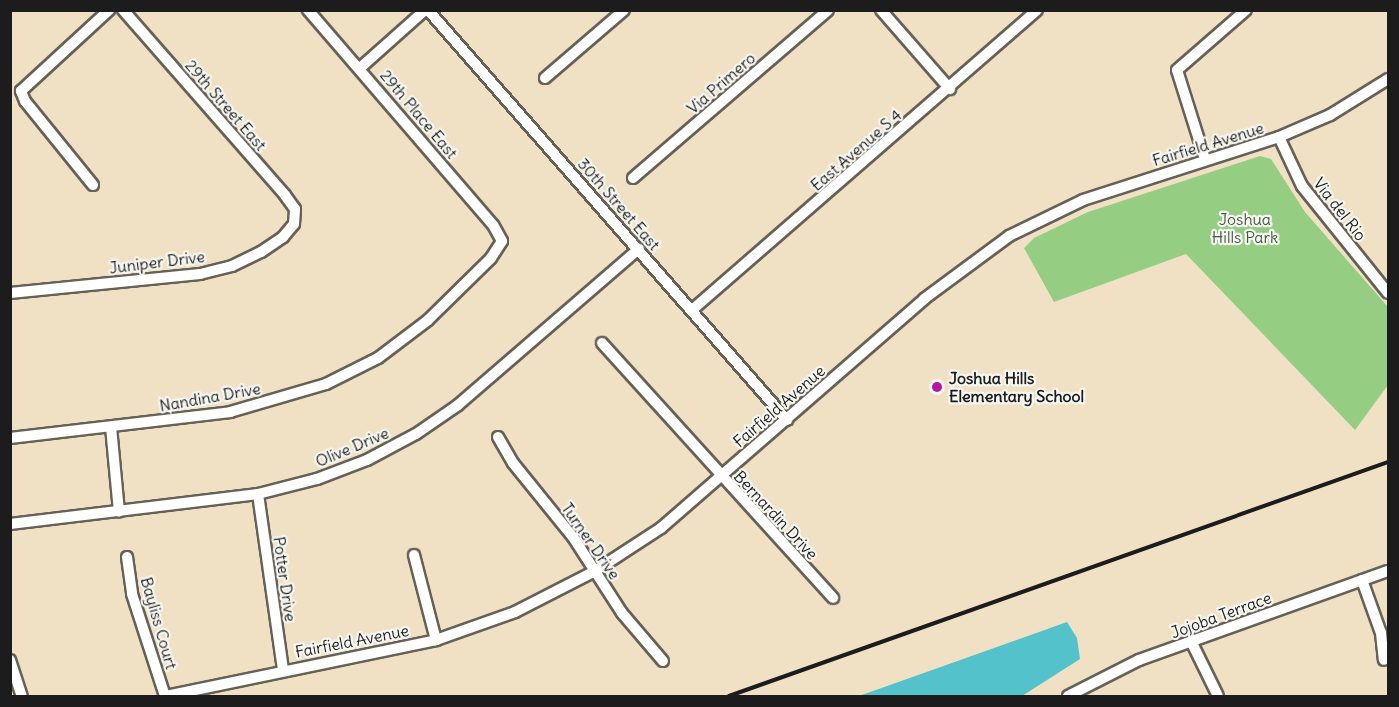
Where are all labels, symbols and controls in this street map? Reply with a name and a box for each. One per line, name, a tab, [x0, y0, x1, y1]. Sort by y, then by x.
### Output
street label: Via Primero	[683, 48, 759, 118]
street label: 29th Street East	[181, 56, 271, 154]
street label: 29th Place East	[376, 66, 462, 162]
street label: East Avenue S 4	[807, 105, 905, 195]
street label: Fairfield Avenue	[1150, 118, 1266, 170]
street label: 30th Street East	[574, 154, 664, 254]
street label: Via del Rio	[1309, 174, 1371, 244]
park label: Joshua Hills Park	[1212, 209, 1278, 247]
street label: Juniper Drive	[108, 247, 206, 277]
street label: Fairfield Avenue	[729, 361, 829, 451]
place label: Joshua Hills Elementary School	[949, 368, 1084, 406]
street label: Nandina Drive	[158, 379, 262, 415]
marker: Joshua Hills Elementary School	[930, 380, 944, 394]
street label: Olive Drive	[313, 423, 391, 471]
street label: Bernardin Drive	[730, 467, 822, 563]
street label: Turner Drive	[558, 499, 624, 583]
street label: Potter Drive	[270, 535, 300, 623]
street label: Bayliss Court	[137, 575, 181, 671]
street label: Jojoba Terrace	[1168, 588, 1274, 642]
street label: Fairfield Avenue	[294, 621, 410, 661]

